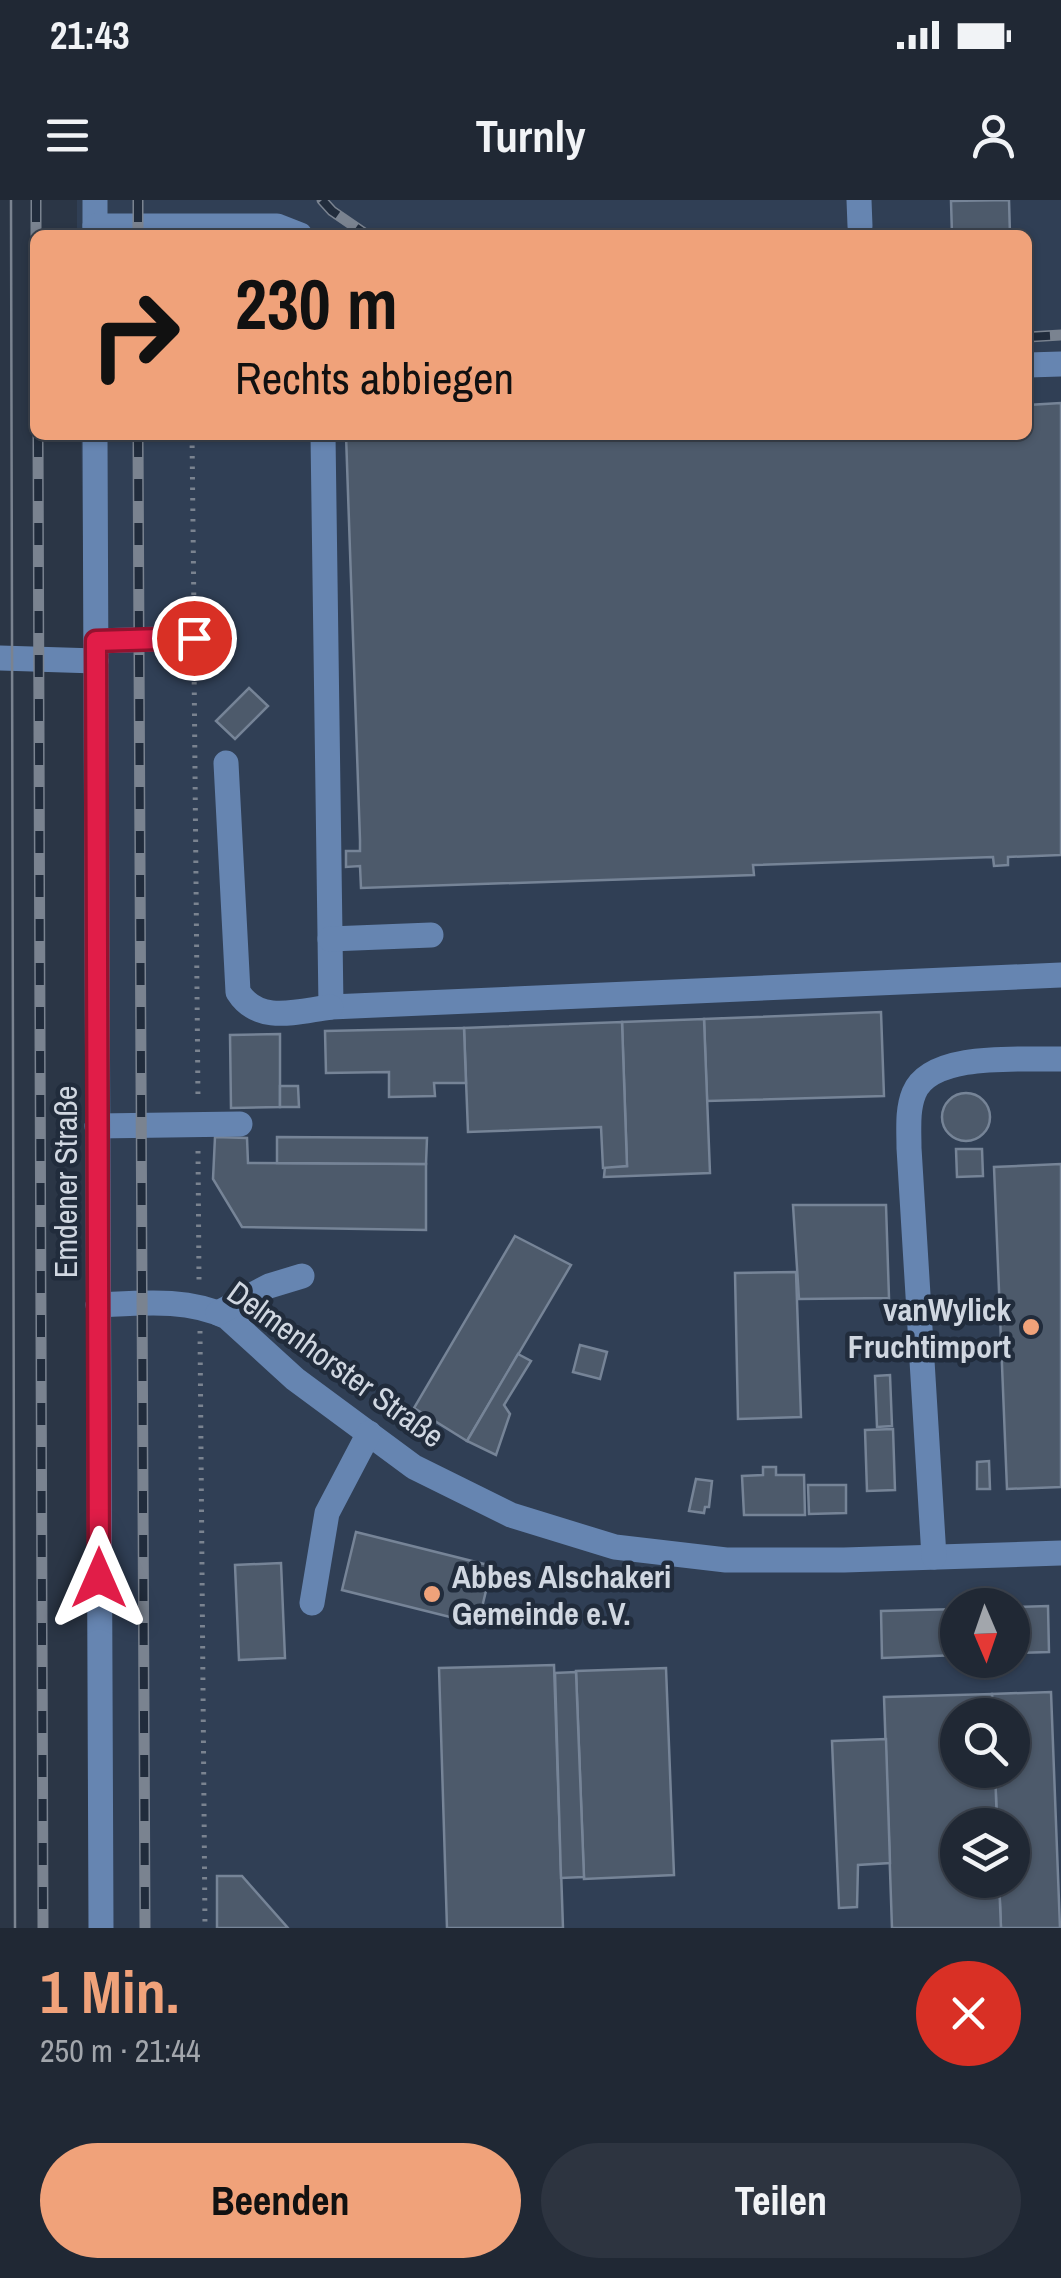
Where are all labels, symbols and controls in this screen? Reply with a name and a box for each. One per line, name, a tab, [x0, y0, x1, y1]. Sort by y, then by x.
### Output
text: 21:43	[50, 10, 130, 61]
text: Turnly	[475, 105, 586, 166]
icon: menu	[40, 108, 95, 163]
icon: person	[966, 108, 1021, 163]
text: 230 m	[235, 257, 398, 351]
icon: right	[70, 270, 200, 400]
text: Rechts abbiegen	[235, 347, 514, 408]
pin	[152, 596, 237, 681]
icon: arrive	[167, 611, 222, 666]
street label: Emdener Straße	[44, 1086, 87, 1278]
street label: Delmenhorster Straße	[219, 1271, 453, 1457]
place label: vanWylick Fruchtimport	[848, 1288, 1011, 1368]
marker: vanWylick Fruchtimport	[1020, 1316, 1042, 1338]
position arrow	[47, 1526, 151, 1630]
place label: Abbes Alschakeri Gemeinde e.V.	[452, 1555, 671, 1635]
marker: Abbes Alschakeri Gemeinde e.V.	[421, 1583, 443, 1605]
north arrow	[940, 1588, 1030, 1678]
map controls	[940, 1588, 1030, 1898]
button: search	[940, 1698, 1030, 1788]
button: layers	[940, 1808, 1030, 1898]
text: 1 Min.	[40, 1951, 179, 2032]
button: close	[916, 1961, 1021, 2066]
text: 250 m · 21:44	[40, 2029, 200, 2072]
button: Beenden	[40, 2143, 521, 2258]
button: Teilen	[541, 2143, 1021, 2258]

